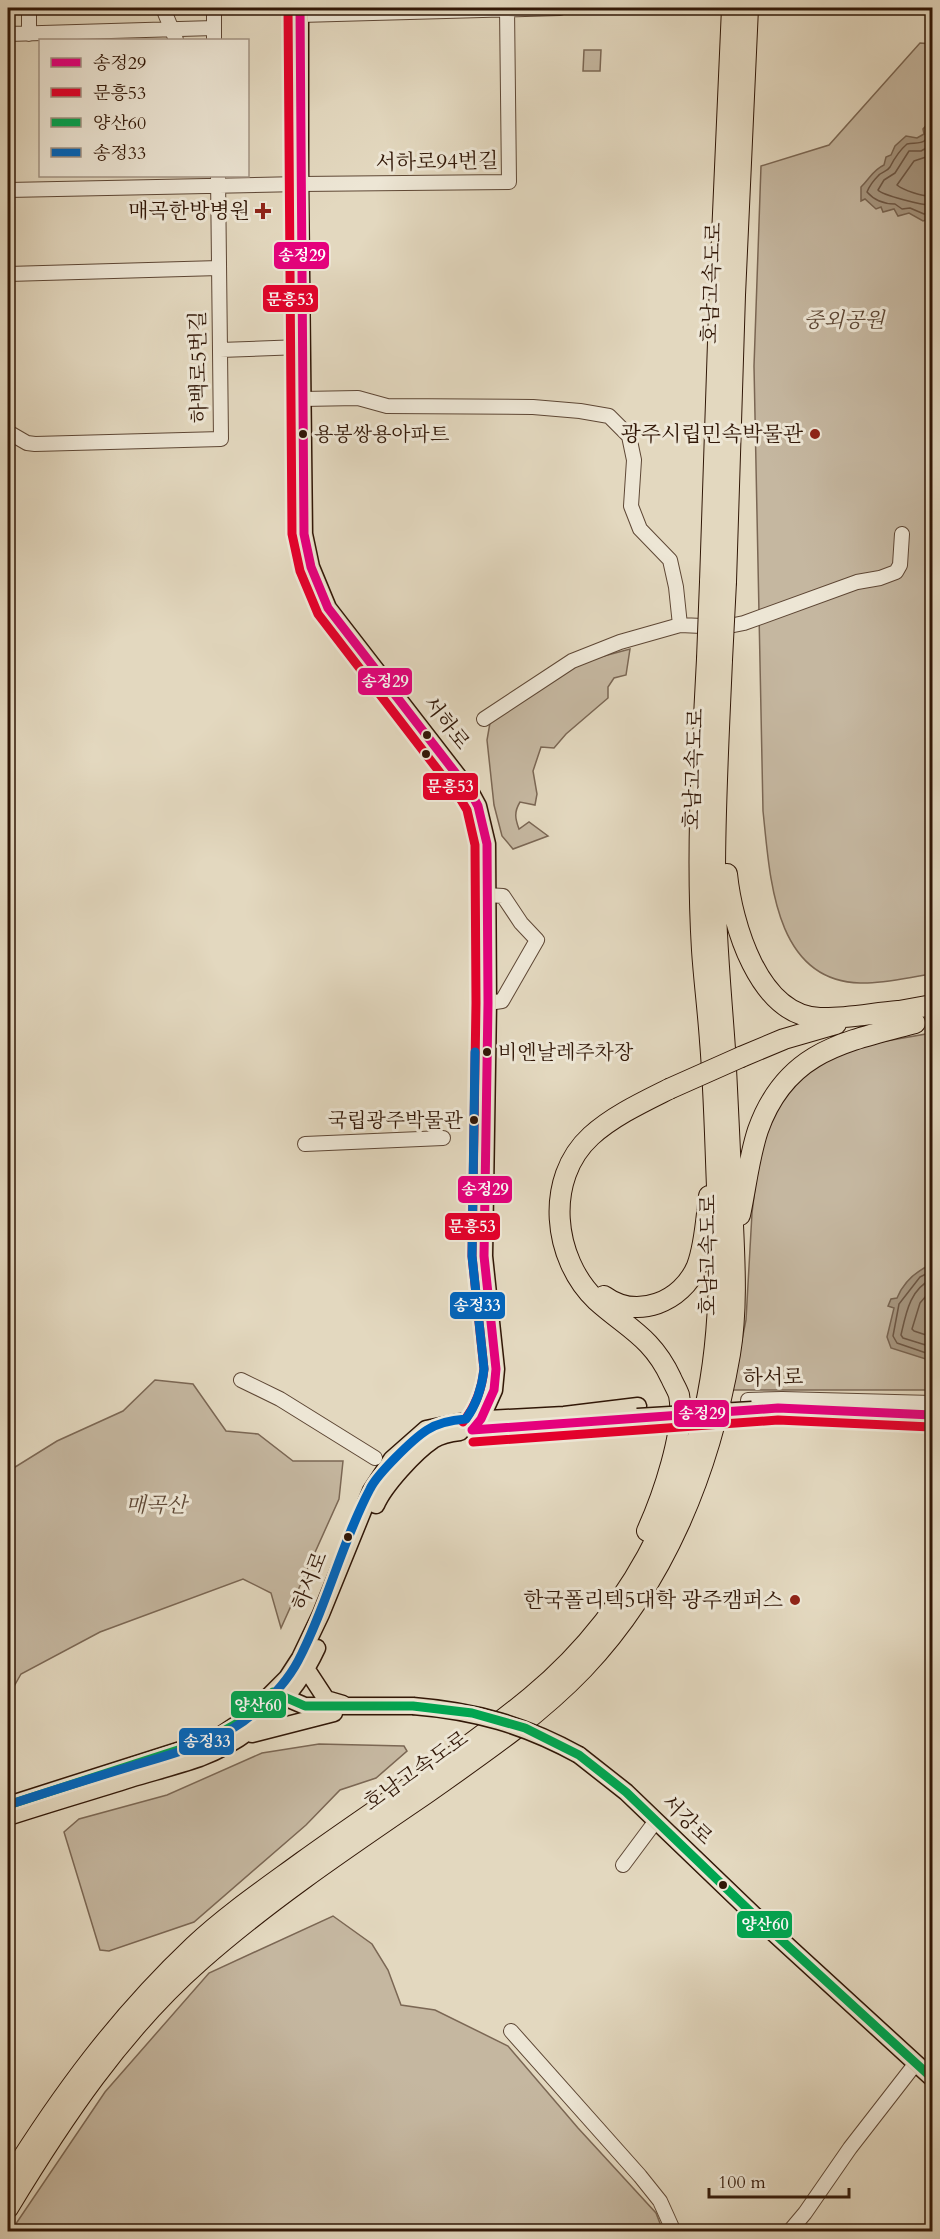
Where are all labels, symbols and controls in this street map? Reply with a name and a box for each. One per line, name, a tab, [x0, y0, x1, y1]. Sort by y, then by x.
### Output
legend	[39, 39, 249, 177]
text: 송정29	[93, 51, 146, 76]
text: 문흥53	[93, 81, 146, 106]
text: 양산60	[93, 111, 146, 136]
text: 송정33	[93, 141, 146, 166]
street label: 서하로94번길	[375, 146, 499, 178]
place label: 매곡한방병원	[128, 197, 250, 226]
marker: 매곡한방병원	[254, 202, 272, 220]
street label: 호남고속도로	[695, 222, 729, 344]
line badge: 송정29	[273, 241, 330, 270]
text: 송정29	[278, 245, 326, 267]
line badge: 문흥53	[262, 284, 319, 313]
text: 문흥53	[266, 289, 314, 311]
park label: 중외공원	[803, 306, 886, 335]
street label: 하백로5번길	[184, 311, 214, 423]
place label: 광주시립민속박물관	[620, 420, 804, 449]
place label: 용봉쌍용아파트	[314, 421, 449, 448]
marker: 광주시립민속박물관	[808, 427, 822, 441]
marker: 용봉쌍용아파트	[297, 428, 309, 440]
line badge: 송정29	[357, 667, 413, 696]
text: 송정29	[361, 671, 409, 693]
street label: 서하로	[416, 690, 476, 756]
street label: 호남고속도로	[677, 708, 711, 830]
unlabelled marker	[421, 729, 433, 741]
unlabelled marker	[420, 748, 432, 760]
line badge: 문흥53	[422, 772, 479, 801]
text: 문흥53	[426, 776, 474, 798]
place label: 비엔날레주차장	[498, 1039, 634, 1066]
marker: 비엔날레주차장	[481, 1046, 493, 1058]
place label: 국립광주박물관	[328, 1107, 464, 1134]
marker: 국립광주박물관	[468, 1114, 480, 1126]
line badge: 송정29	[457, 1175, 513, 1204]
text: 송정29	[461, 1179, 509, 1201]
street label: 호남고속도로	[694, 1194, 723, 1316]
line badge: 문흥53	[444, 1212, 501, 1241]
text: 문흥53	[448, 1216, 496, 1238]
line badge: 송정33	[449, 1291, 506, 1320]
text: 송정33	[453, 1295, 501, 1317]
street label: 하서로	[742, 1363, 804, 1393]
line badge: 송정29	[673, 1399, 730, 1428]
text: 송정29	[678, 1403, 726, 1425]
park label: 매곡산	[126, 1491, 189, 1520]
unlabelled marker	[342, 1531, 354, 1543]
street label: 하서로	[285, 1547, 335, 1615]
place label: 한국폴리텍5대학 광주캠퍼스	[523, 1586, 783, 1615]
marker: 한국폴리텍5대학 광주캠퍼스	[788, 1593, 802, 1607]
line badge: 양산60	[230, 1690, 287, 1719]
text: 양산60	[234, 1695, 282, 1717]
street label: 호남고속도로	[358, 1724, 474, 1818]
line badge: 송정33	[178, 1727, 235, 1756]
text: 송정33	[183, 1731, 231, 1753]
street label: 서강로	[655, 1788, 719, 1852]
unlabelled marker	[717, 1879, 729, 1891]
line badge: 양산60	[736, 1910, 793, 1939]
text: 양산60	[741, 1914, 789, 1936]
scale bar	[709, 2161, 848, 2199]
text: 100 m	[718, 2170, 766, 2195]

